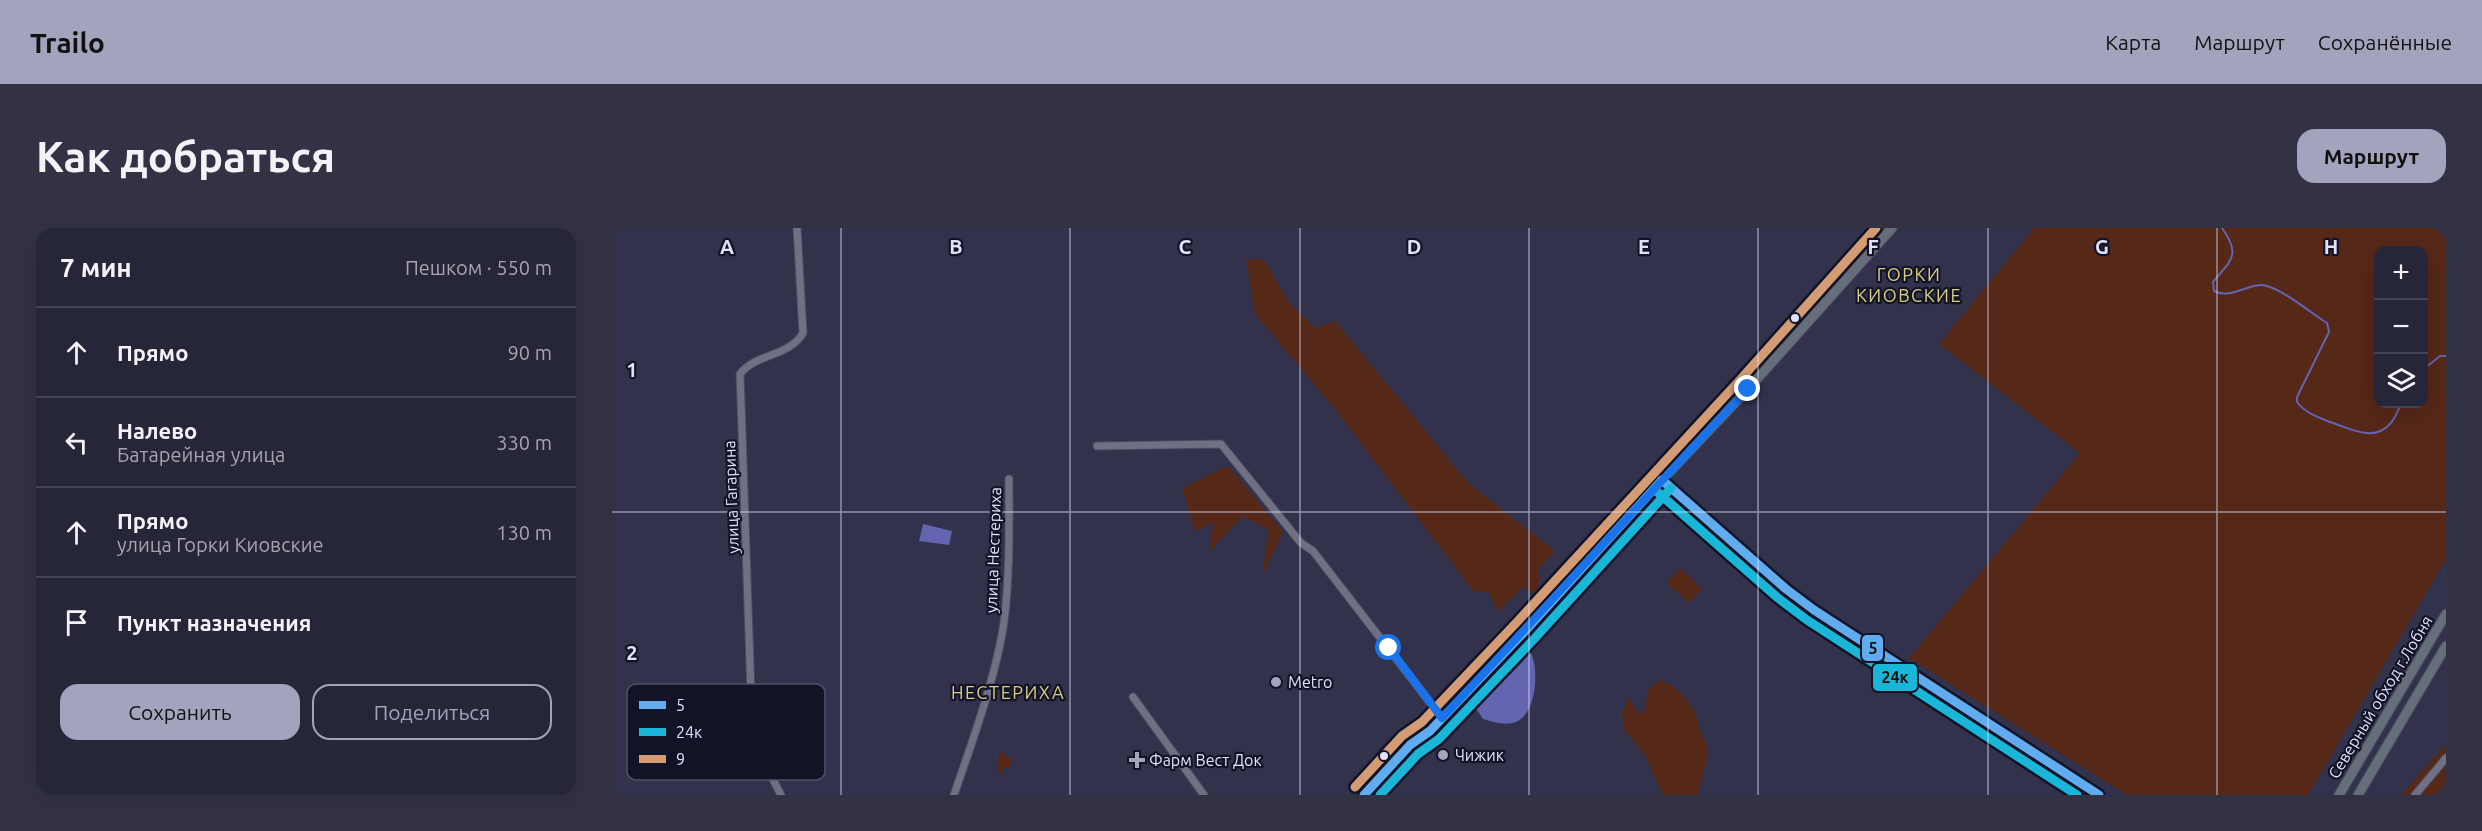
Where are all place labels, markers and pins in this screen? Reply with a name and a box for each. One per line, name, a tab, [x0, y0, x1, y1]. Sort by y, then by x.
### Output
unlabelled marker	[1789, 312, 1801, 324]
place label: Metro	[1288, 673, 1332, 691]
marker: Metro	[1269, 675, 1283, 689]
place label: Чижик	[1455, 746, 1504, 764]
marker: Чижик	[1436, 748, 1450, 762]
unlabelled marker	[1378, 750, 1390, 762]
place label: Фарм Вест Док	[1149, 751, 1262, 769]
marker: Фарм Вест Док	[1130, 753, 1144, 767]

